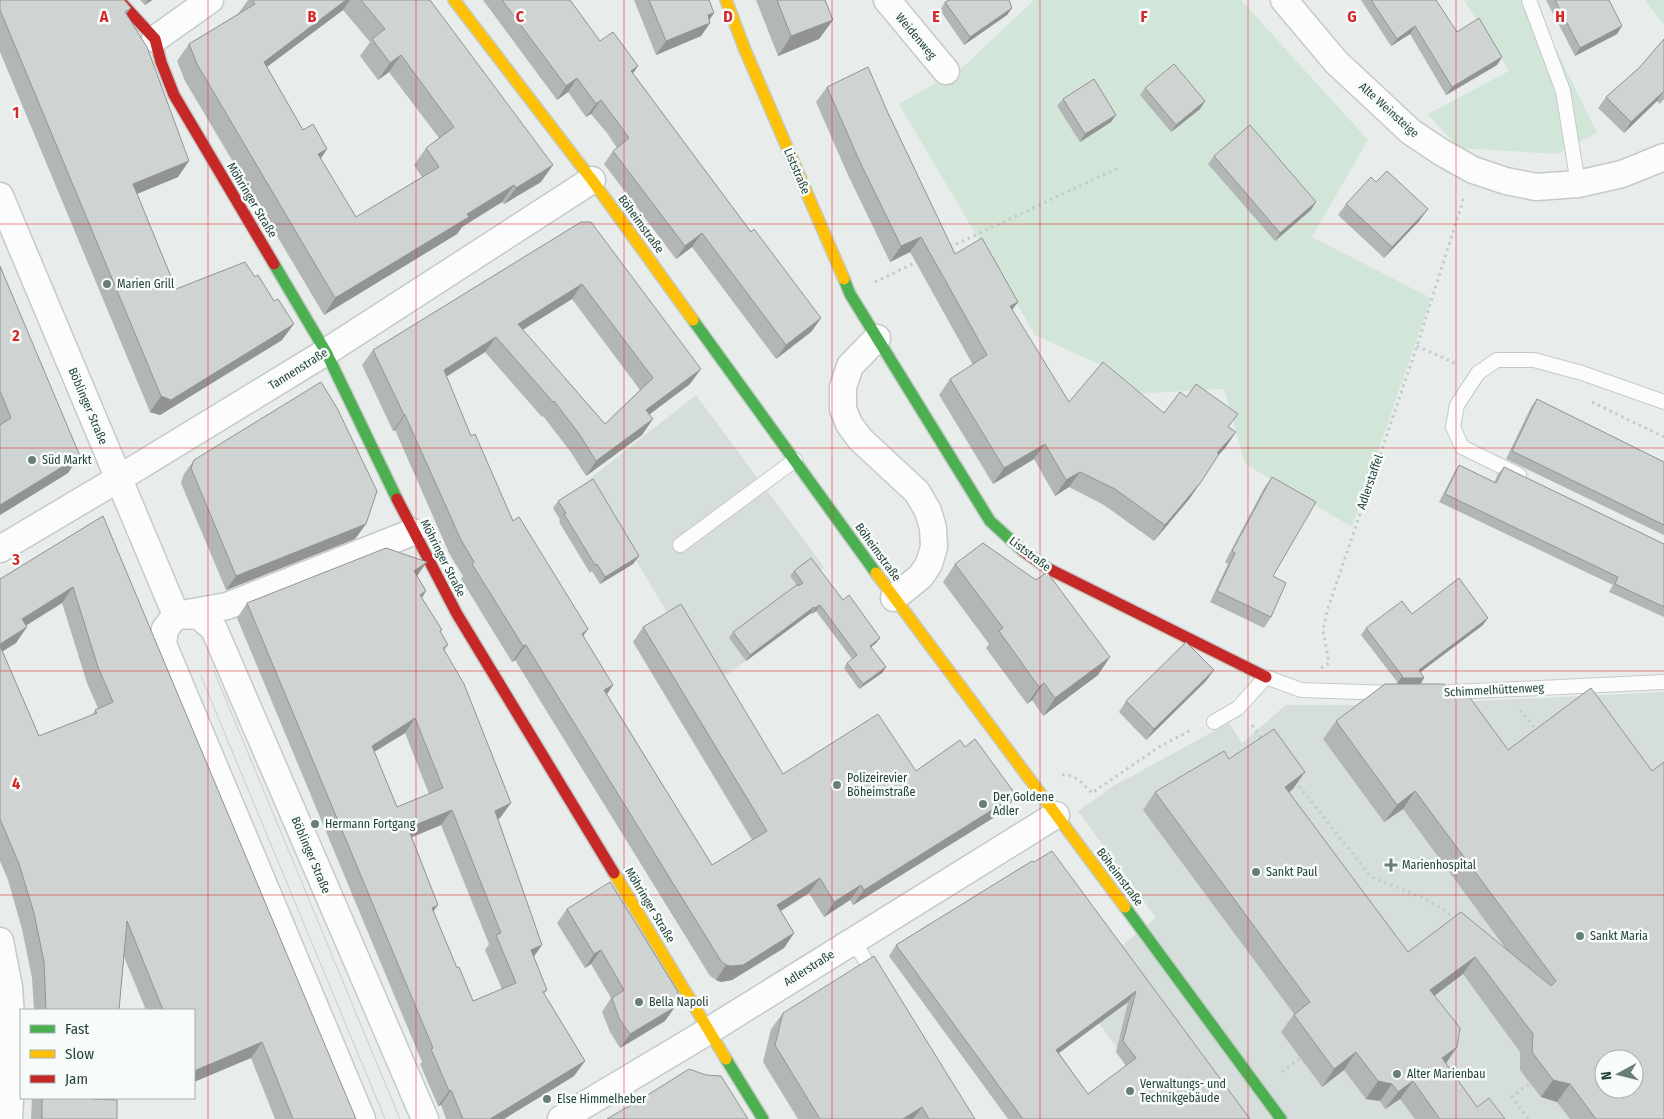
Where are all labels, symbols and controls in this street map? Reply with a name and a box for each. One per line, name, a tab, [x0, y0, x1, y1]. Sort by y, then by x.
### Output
text: A	[99, 7, 109, 26]
text: B	[308, 7, 317, 26]
text: C	[516, 7, 525, 26]
text: D	[723, 7, 733, 26]
text: E	[932, 7, 940, 26]
text: F	[1140, 7, 1148, 26]
text: G	[1347, 7, 1357, 26]
text: H	[1555, 7, 1565, 26]
street label: Weidenweg	[893, 10, 940, 62]
street label: Alte Weinsteige	[1356, 80, 1422, 140]
text: 1	[13, 103, 19, 122]
street label: Liststraße	[781, 146, 813, 196]
street label: Möhringer Straße	[224, 160, 280, 240]
street label: Böheimstraße	[615, 192, 667, 256]
place label: Marien Grill	[117, 277, 174, 291]
marker: Marien Grill	[101, 278, 113, 290]
text: 2	[11, 326, 20, 345]
street label: Tannenstraße	[266, 345, 330, 393]
street label: Böblinger Straße	[66, 365, 111, 447]
place label: Süd Markt	[42, 453, 92, 467]
street label: Adlerstaffel	[1354, 453, 1386, 511]
marker: Süd Markt	[26, 454, 38, 466]
street label: Möhringer Straße	[417, 517, 469, 599]
street label: Böheimstraße	[852, 520, 904, 584]
street label: Liststraße	[1006, 534, 1054, 574]
text: 3	[11, 550, 20, 569]
street label: Schimmelhüttenweg	[1444, 680, 1545, 700]
place label: Polizeirevier Böheimstraße	[847, 771, 916, 799]
text: 4	[12, 774, 20, 793]
marker: Polizeirevier Böheimstraße	[831, 779, 843, 791]
place label: Der Goldene Adler	[993, 790, 1054, 818]
marker: Der Goldene Adler	[977, 798, 989, 810]
street label: Böblinger Straße	[289, 814, 334, 896]
place label: Hermann Fortgang	[325, 817, 416, 831]
marker: Hermann Fortgang	[309, 818, 321, 830]
street label: Böheimstraße	[1094, 845, 1146, 909]
marker: Marienhospital	[1384, 858, 1398, 872]
place label: Marienhospital	[1402, 858, 1476, 872]
street label: Möhringer Straße	[622, 865, 678, 945]
place label: Sankt Paul	[1266, 865, 1317, 879]
marker: Sankt Paul	[1250, 866, 1262, 878]
place label: Sankt Maria	[1590, 929, 1648, 943]
marker: Sankt Maria	[1574, 930, 1586, 942]
street label: Adlerstraße	[781, 947, 837, 989]
place label: Bella Napoli	[649, 995, 709, 1009]
marker: Bella Napoli	[633, 996, 645, 1008]
legend	[20, 1009, 195, 1099]
text: Fast	[65, 1020, 89, 1038]
text: Slow	[65, 1045, 94, 1063]
north arrow	[1594, 1049, 1644, 1099]
place label: Alter Marienbau	[1407, 1067, 1485, 1081]
marker: Alter Marienbau	[1391, 1068, 1403, 1080]
text: Jam	[65, 1070, 88, 1088]
text: N	[1598, 1070, 1616, 1081]
place label: Verwaltungs- und Technikgebäude	[1140, 1077, 1226, 1105]
marker: Verwaltungs- und Technikgebäude	[1124, 1085, 1136, 1097]
place label: Else Himmelheber	[557, 1092, 647, 1106]
marker: Else Himmelheber	[541, 1093, 553, 1105]

